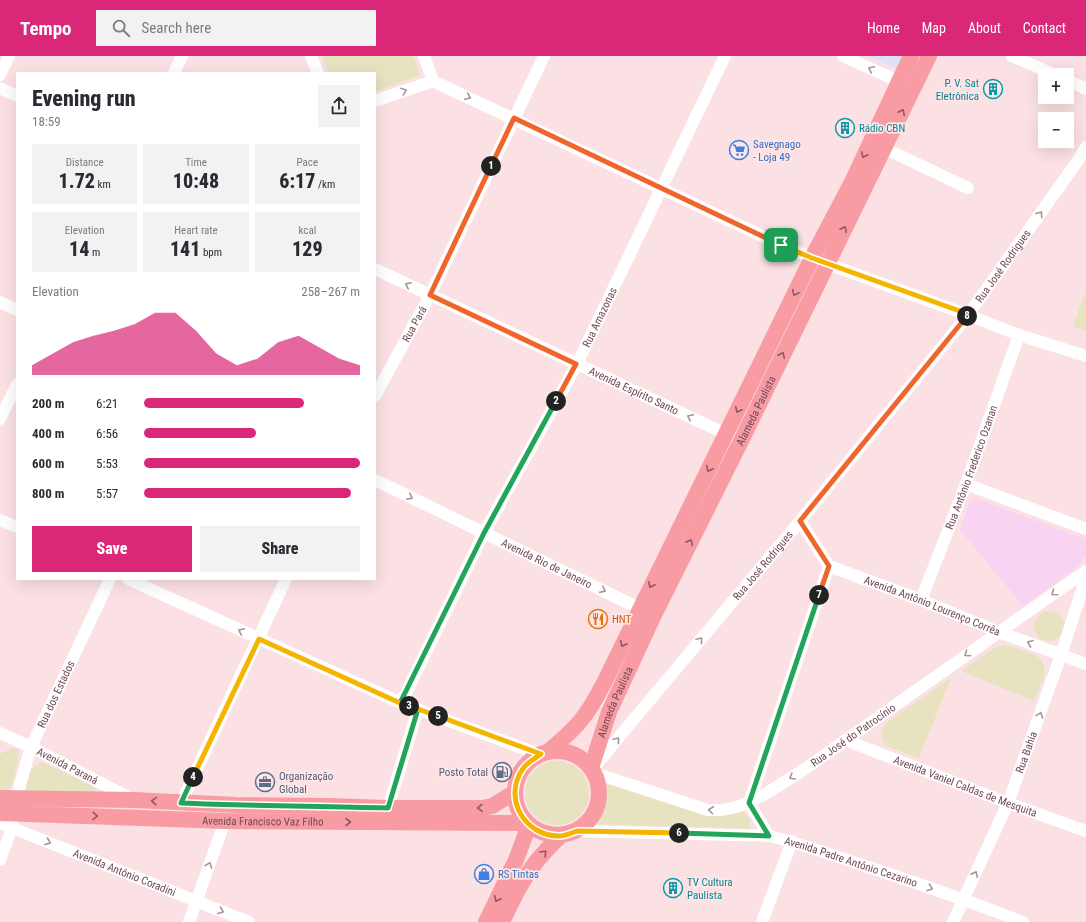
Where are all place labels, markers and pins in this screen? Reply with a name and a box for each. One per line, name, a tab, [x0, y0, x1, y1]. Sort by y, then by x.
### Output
place label: P. V. Sat Eletrônica	[936, 77, 979, 103]
building icon: P. V. Sat Eletrônica	[982, 78, 1004, 100]
building icon: Rádio CBN	[834, 117, 856, 139]
place label: Rádio CBN	[859, 122, 905, 135]
place label: Savegnago - Loja 49	[753, 138, 801, 164]
supermarket icon: Savegnago - Loja 49	[728, 139, 750, 161]
pin: 1	[481, 156, 501, 176]
pin	[764, 228, 798, 262]
pin: 8	[957, 306, 977, 326]
pin: 2	[546, 391, 566, 411]
pin: 7	[809, 585, 829, 605]
restaurant icon: HNT	[587, 608, 609, 630]
place label: HNT	[612, 613, 631, 626]
pin: 3	[399, 696, 419, 716]
pin: 5	[428, 706, 448, 726]
fuel station icon: Posto Total	[491, 761, 513, 783]
place label: Posto Total	[439, 766, 488, 779]
pin: 4	[183, 767, 203, 787]
place label: Organização Global	[279, 770, 334, 796]
office icon: Organização Global	[254, 771, 276, 793]
pin: 6	[669, 823, 689, 843]
shop icon: RS Tintas	[473, 863, 495, 885]
place label: RS Tintas	[498, 868, 539, 881]
place label: TV Cultura Paulista	[687, 876, 733, 902]
building icon: TV Cultura Paulista	[662, 877, 684, 899]

